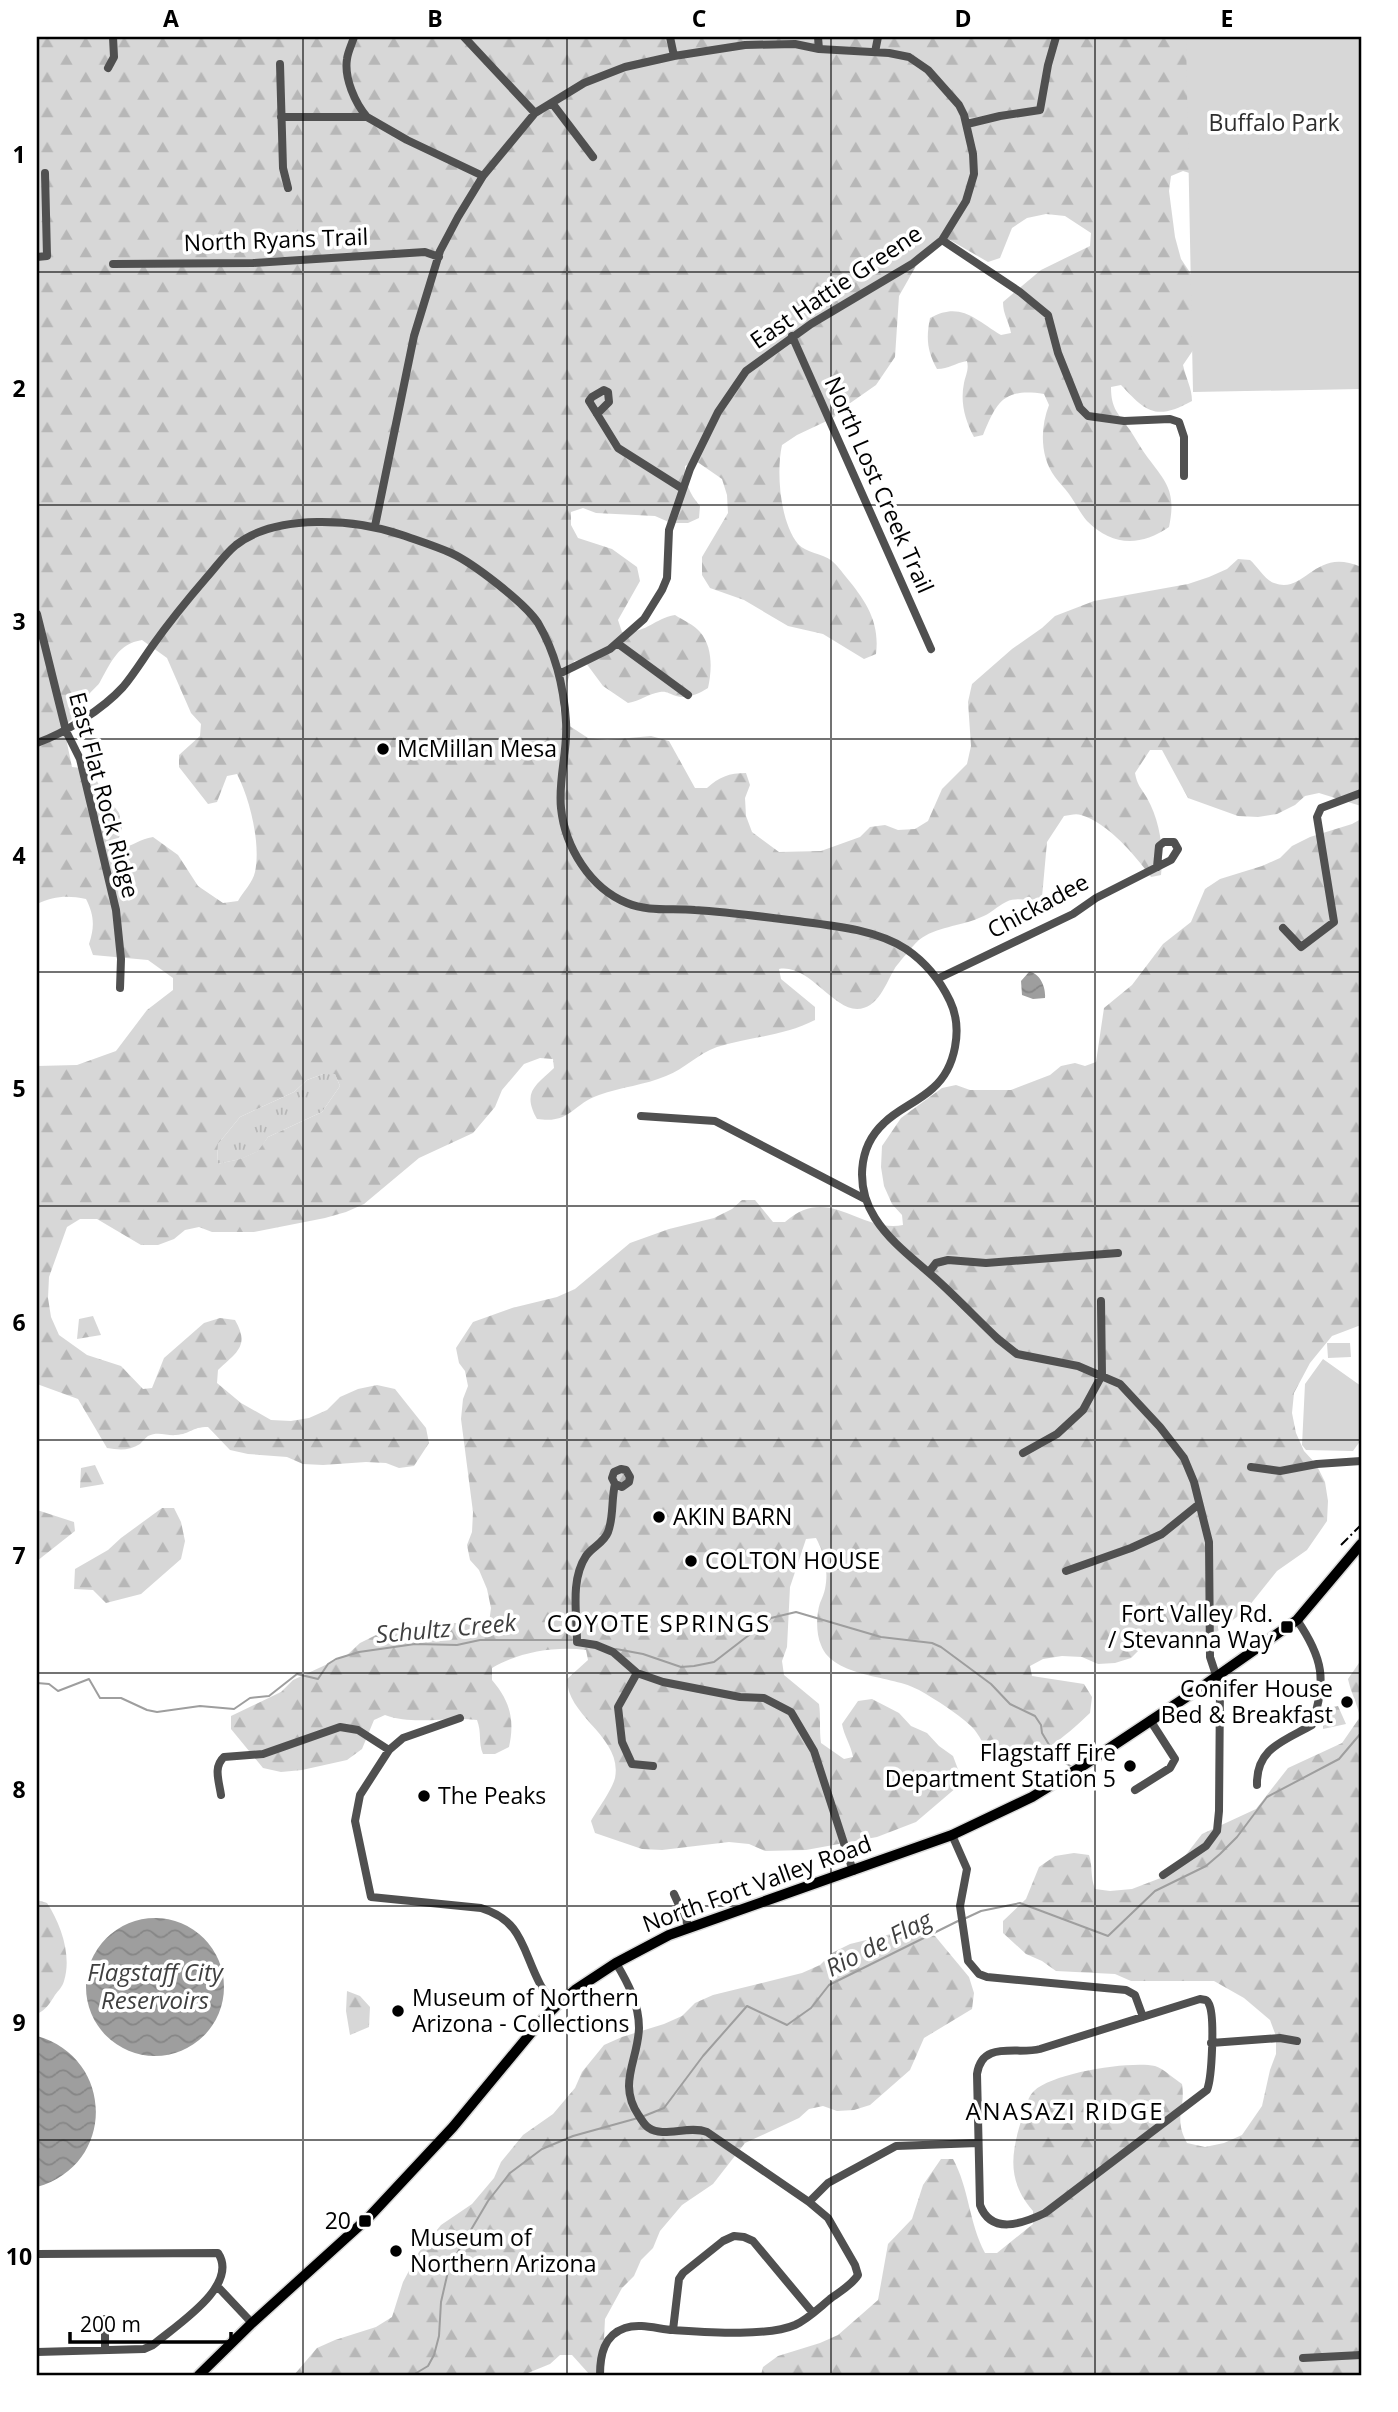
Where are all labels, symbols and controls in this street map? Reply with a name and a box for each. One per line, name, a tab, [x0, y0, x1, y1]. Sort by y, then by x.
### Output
text: A	[163, 2, 179, 34]
text: B	[427, 2, 443, 34]
text: C	[692, 2, 706, 34]
text: D	[954, 2, 972, 34]
text: E	[1221, 2, 1233, 34]
park label: Buffalo Park	[1209, 106, 1339, 138]
text: 1	[12, 138, 26, 170]
street label: East Hattie Greene	[743, 217, 927, 355]
street label: North Ryans Trail	[183, 220, 369, 258]
street label: North Lost Creek Trail	[818, 371, 942, 598]
text: 2	[12, 372, 26, 404]
text: 3	[12, 605, 26, 637]
street label: East Flat Rock Ridge	[62, 688, 148, 901]
place label: McMillan Mesa	[397, 732, 557, 764]
marker: McMillan Mesa	[375, 741, 391, 757]
text: 4	[12, 839, 26, 871]
street label: Chickadee	[981, 865, 1094, 945]
text: 5	[12, 1072, 26, 1104]
text: 6	[12, 1306, 26, 1338]
place label: AKIN BARN	[673, 1500, 792, 1532]
marker: AKIN BARN	[651, 1509, 667, 1525]
text: 7	[12, 1539, 26, 1571]
place label: COLTON HOUSE	[705, 1544, 880, 1576]
marker: COLTON HOUSE	[683, 1553, 699, 1569]
place label: Fort Valley Rd. / Stevanna Way	[1108, 1597, 1273, 1655]
water label: Schultz Creek	[374, 1605, 519, 1650]
district label: COYOTE SPRINGS	[547, 1606, 771, 1639]
marker: Fort Valley Rd. / Stevanna Way	[1279, 1619, 1295, 1635]
place label: Conifer House Bed & Breakfast	[1161, 1672, 1333, 1730]
marker: Conifer House Bed & Breakfast	[1339, 1694, 1355, 1710]
place label: Flagstaff Fire Department Station 5	[885, 1736, 1116, 1794]
marker: Flagstaff Fire Department Station 5	[1122, 1758, 1138, 1774]
text: 8	[12, 1773, 26, 1805]
place label: The Peaks	[438, 1779, 546, 1811]
marker: The Peaks	[416, 1788, 432, 1804]
street label: North Fort Valley Road	[638, 1827, 876, 1939]
water label: Rio de Flag	[820, 1901, 938, 1984]
water label: Flagstaff City Reservoirs	[87, 1955, 225, 2016]
place label: Museum of Northern Arizona - Collections	[412, 1981, 639, 2039]
marker: Museum of Northern Arizona - Collections	[390, 2003, 406, 2019]
text: 9	[12, 2006, 26, 2038]
district label: ANASAZI RIDGE	[965, 2094, 1165, 2127]
place label: 20	[325, 2204, 351, 2236]
marker: 20	[357, 2213, 373, 2229]
place label: Museum of Northern Arizona	[410, 2221, 597, 2279]
text: 10	[6, 2240, 32, 2272]
marker: Museum of Northern Arizona	[388, 2243, 404, 2259]
scale bar	[70, 2300, 231, 2344]
text: 200 m	[80, 2310, 141, 2338]

